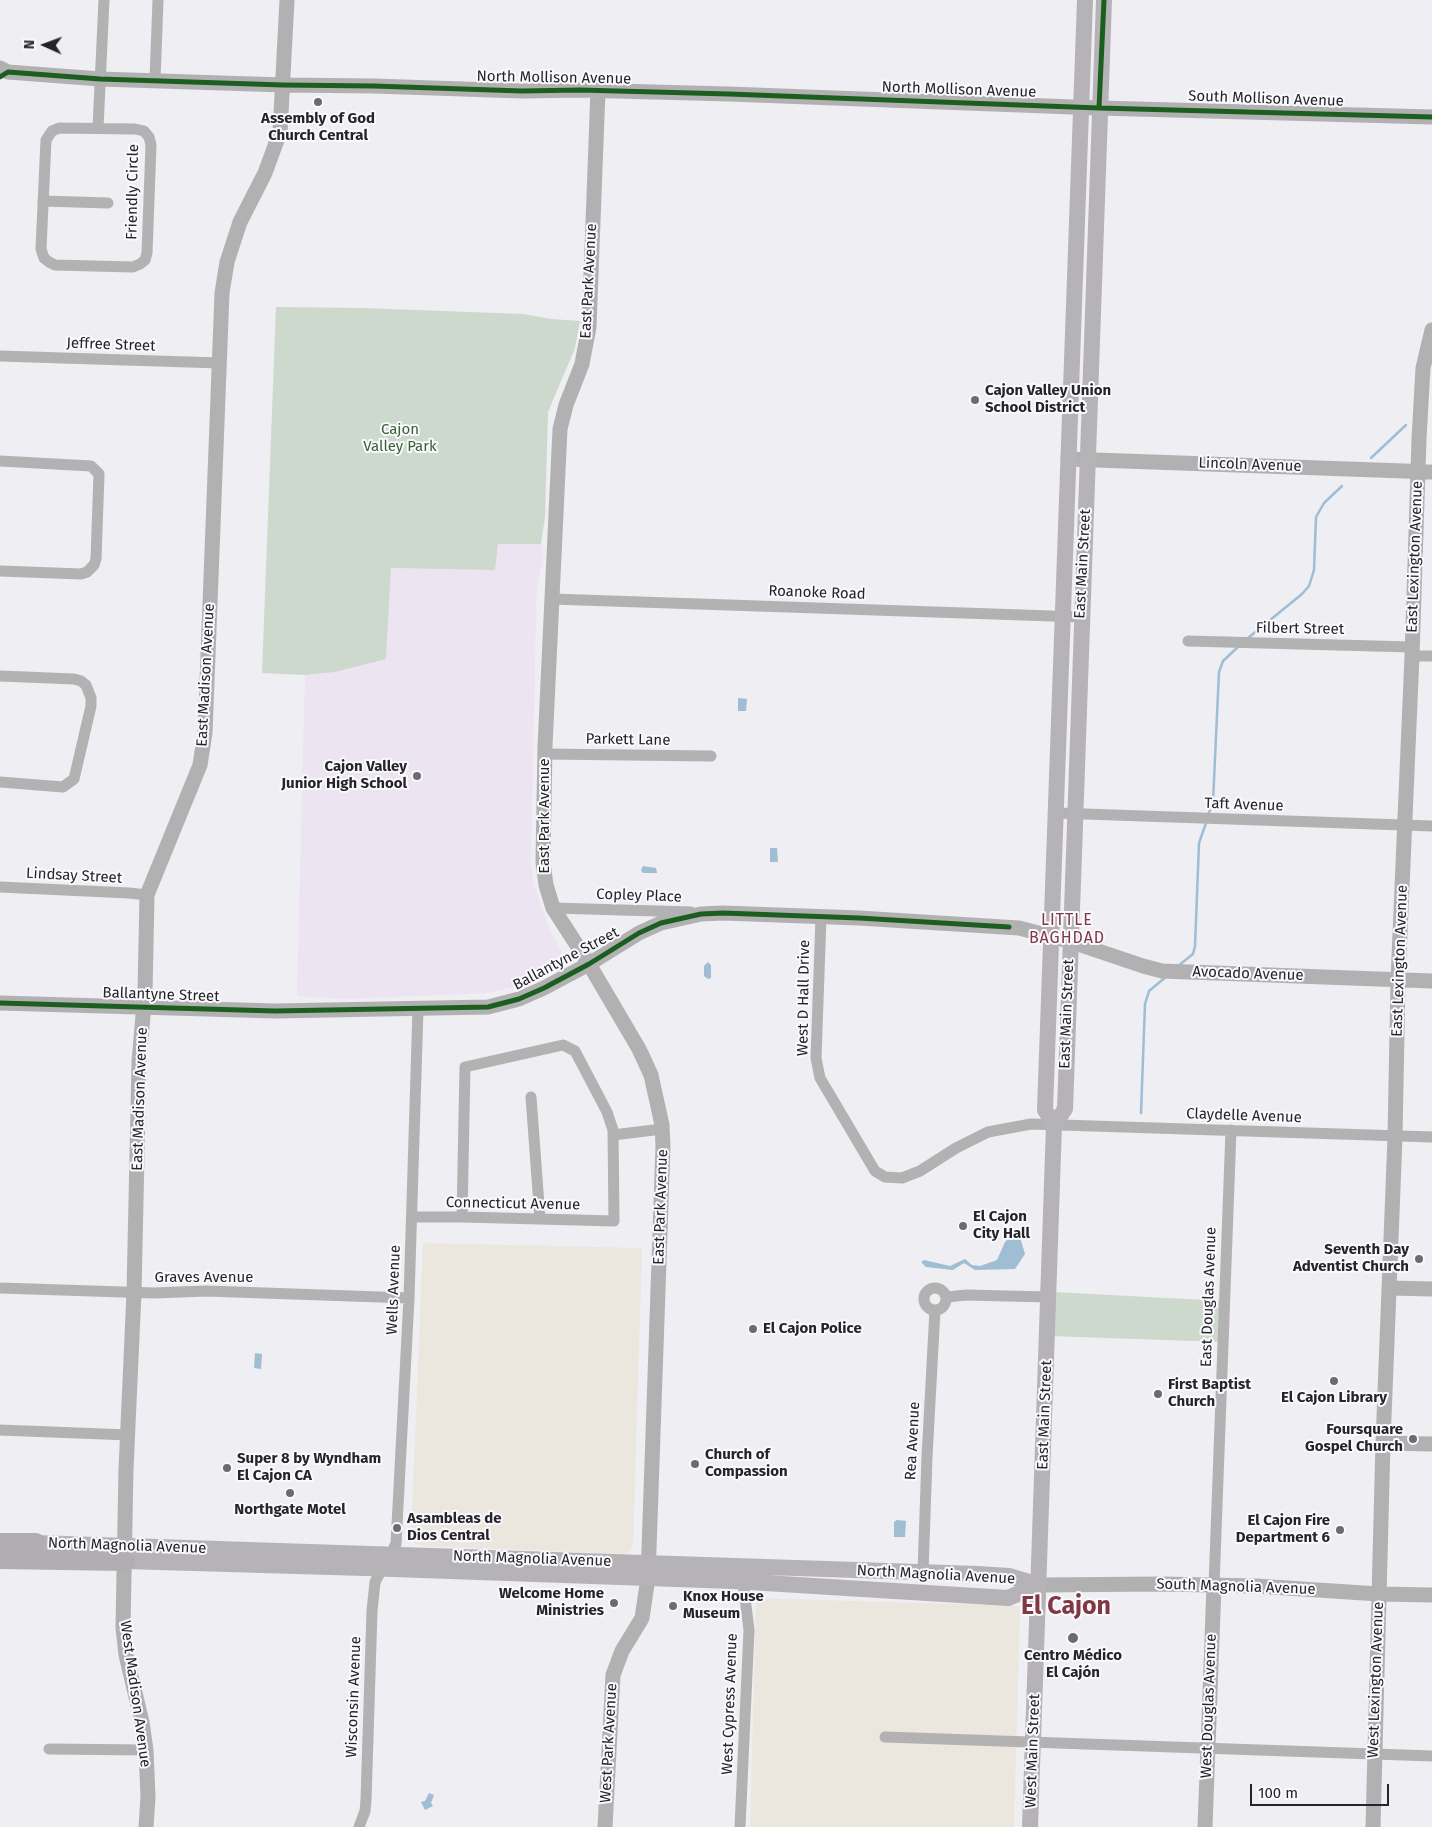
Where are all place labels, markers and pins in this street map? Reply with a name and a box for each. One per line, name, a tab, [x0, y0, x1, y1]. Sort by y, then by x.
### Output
marker: Assembly of God Church Central	[312, 96, 324, 108]
place label: Assembly of God Church Central	[261, 110, 375, 145]
place label: Cajon Valley Union School District	[985, 382, 1111, 417]
marker: Cajon Valley Union School District	[969, 394, 981, 406]
place label: Cajon Valley Junior High School	[281, 758, 407, 793]
marker: Cajon Valley Junior High School	[411, 770, 423, 782]
place label: El Cajon City Hall	[973, 1208, 1030, 1243]
marker: El Cajon City Hall	[957, 1220, 969, 1232]
place label: Seventh Day Adventist Church	[1293, 1241, 1409, 1276]
marker: Seventh Day Adventist Church	[1413, 1253, 1425, 1265]
place label: El Cajon Police	[763, 1320, 862, 1338]
marker: El Cajon Police	[747, 1323, 759, 1335]
marker: El Cajon Library	[1328, 1375, 1340, 1387]
place label: First Baptist Church	[1168, 1376, 1251, 1411]
marker: First Baptist Church	[1152, 1388, 1164, 1400]
place label: El Cajon Library	[1281, 1389, 1387, 1407]
place label: Foursquare Gospel Church	[1305, 1421, 1403, 1456]
marker: Foursquare Gospel Church	[1407, 1433, 1419, 1445]
place label: Church of Compassion	[705, 1446, 788, 1481]
place label: Super 8 by Wyndham El Cajon CA	[237, 1450, 381, 1485]
marker: Church of Compassion	[689, 1458, 701, 1470]
marker: Super 8 by Wyndham El Cajon CA	[221, 1462, 233, 1474]
marker: Northgate Motel	[284, 1487, 296, 1499]
place label: Northgate Motel	[234, 1501, 346, 1519]
place label: Asambleas de Dios Central	[407, 1510, 501, 1545]
place label: El Cajon Fire Department 6	[1236, 1512, 1330, 1547]
marker: Asambleas de Dios Central	[391, 1522, 403, 1534]
marker: El Cajon Fire Department 6	[1334, 1524, 1346, 1536]
place label: Welcome Home Ministries	[499, 1585, 604, 1620]
place label: Knox House Museum	[683, 1588, 764, 1623]
marker: Welcome Home Ministries	[608, 1597, 620, 1609]
marker: Knox House Museum	[667, 1600, 679, 1612]
marker: Centro Médico El Cajón	[1066, 1631, 1080, 1645]
place label: Centro Médico El Cajón	[1024, 1647, 1122, 1682]

